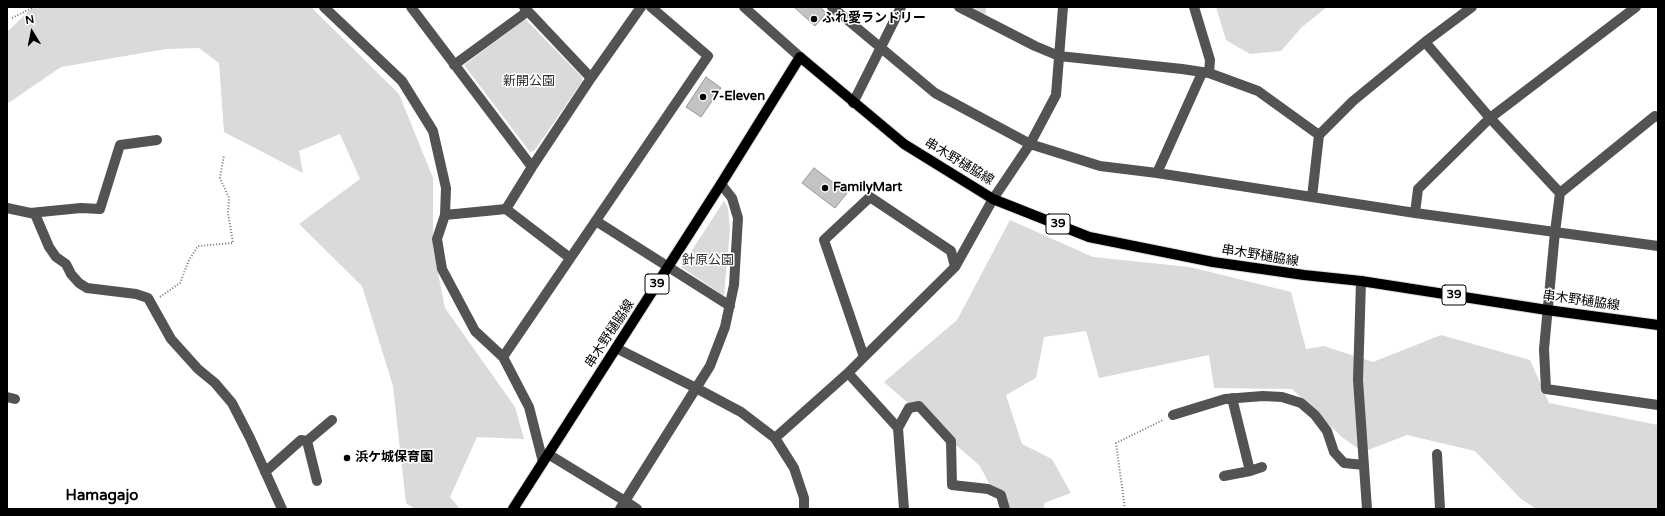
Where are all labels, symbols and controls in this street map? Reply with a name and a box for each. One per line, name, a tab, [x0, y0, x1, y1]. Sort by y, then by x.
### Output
place label: ふれ愛ランドリー	[822, 11, 926, 27]
north arrow	[12, 12, 52, 52]
text: N	[24, 13, 35, 27]
marker: ふれ愛ランドリー	[809, 14, 819, 24]
park label: 新開公園	[503, 74, 555, 90]
place label: 7-Eleven	[711, 89, 765, 105]
marker: 7-Eleven	[698, 92, 708, 102]
street label: 串木野樋脇線	[922, 135, 996, 189]
place label: FamilyMart	[833, 180, 902, 196]
marker: FamilyMart	[820, 183, 830, 193]
road number: 39	[1046, 214, 1070, 234]
street label: 串木野樋脇線	[1220, 242, 1300, 270]
park label: 針原公園	[682, 253, 734, 269]
road number: 39	[645, 274, 669, 294]
road number: 39	[1442, 285, 1466, 305]
street label: 串木野樋脇線	[1541, 288, 1621, 314]
street label: 串木野樋脇線	[582, 297, 638, 371]
place label: 浜ケ城保育園	[355, 450, 433, 466]
marker: 浜ケ城保育園	[342, 453, 352, 463]
district label: Hamagajo	[66, 487, 138, 505]

